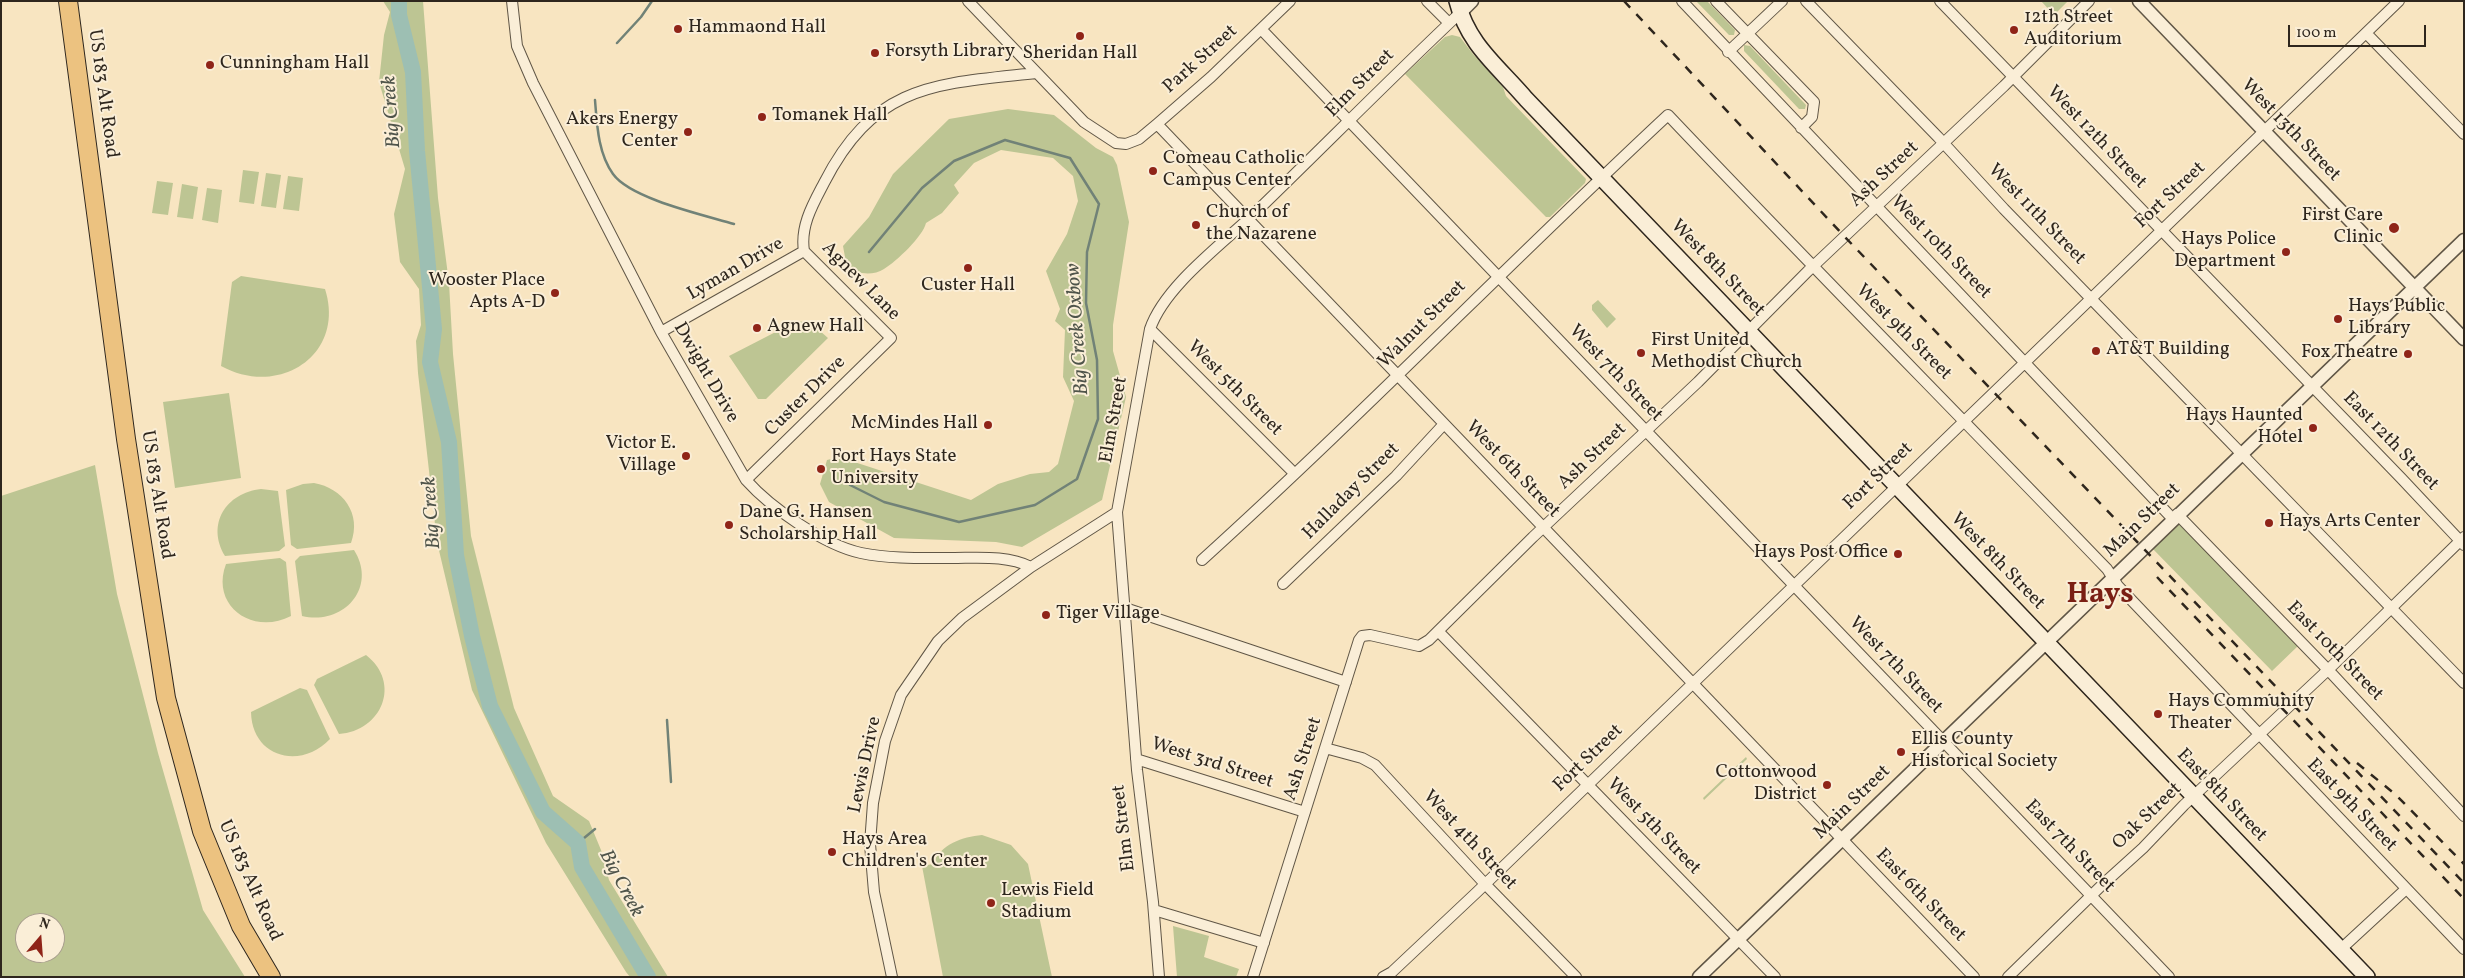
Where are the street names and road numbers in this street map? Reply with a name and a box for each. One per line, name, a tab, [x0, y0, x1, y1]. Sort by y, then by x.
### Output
street label: Park Street	[1159, 21, 1243, 99]
street label: US 183 Alt Road	[82, 28, 122, 160]
street label: Elm Street	[1322, 45, 1400, 123]
street label: West 13th Street	[2235, 75, 2345, 187]
street label: West 12th Street	[2041, 82, 2151, 194]
street label: Ash Street	[1846, 137, 1924, 213]
street label: Fort Street	[2131, 158, 2211, 234]
street label: West 11th Street	[1982, 160, 2090, 270]
street label: West 10th Street	[1885, 191, 1995, 305]
street label: West 8th Street	[1665, 216, 1769, 322]
street label: Lyman Drive	[684, 233, 788, 307]
street label: Agnew Lane	[816, 238, 904, 326]
street label: Walnut Street	[1374, 276, 1472, 374]
street label: West 9th Street	[1850, 280, 1956, 386]
street label: Dwight Drive	[667, 319, 743, 427]
street label: West 7th Street	[1563, 321, 1667, 427]
street label: West 5th Street	[1181, 336, 1287, 442]
street label: Custer Drive	[761, 352, 851, 442]
street label: Elm Street	[1096, 375, 1134, 465]
street label: East 12th Street	[2337, 388, 2443, 496]
street label: West 6th Street	[1460, 417, 1564, 523]
street label: Ash Street	[1554, 419, 1632, 495]
street label: US 183 Alt Road	[135, 429, 177, 561]
street label: Fort Street	[1839, 438, 1919, 516]
street label: Halladay Street	[1299, 439, 1405, 545]
street label: Main Street	[2100, 479, 2186, 563]
street label: West 8th Street	[1945, 509, 2049, 615]
street label: East 10th Street	[2281, 597, 2387, 707]
street label: West 7th Street	[1843, 613, 1947, 719]
street label: Ash Street	[1280, 714, 1328, 804]
street label: Lewis Drive	[845, 715, 887, 815]
street label: Fort Street	[1549, 720, 1629, 798]
street label: West 3rd Street	[1148, 734, 1276, 794]
street label: East 8th Street	[2171, 745, 2271, 847]
street label: East 9th Street	[2301, 755, 2401, 857]
street label: Main Street	[1810, 761, 1896, 845]
street label: West 5th Street	[1601, 774, 1705, 880]
street label: Oak Street	[2109, 778, 2187, 856]
street label: Elm Street	[1108, 783, 1142, 873]
street label: West 4th Street	[1417, 786, 1521, 896]
street label: East 7th Street	[2019, 796, 2119, 898]
street label: US 183 Alt Road	[212, 817, 286, 945]
street label: East 6th Street	[1870, 845, 1970, 947]

